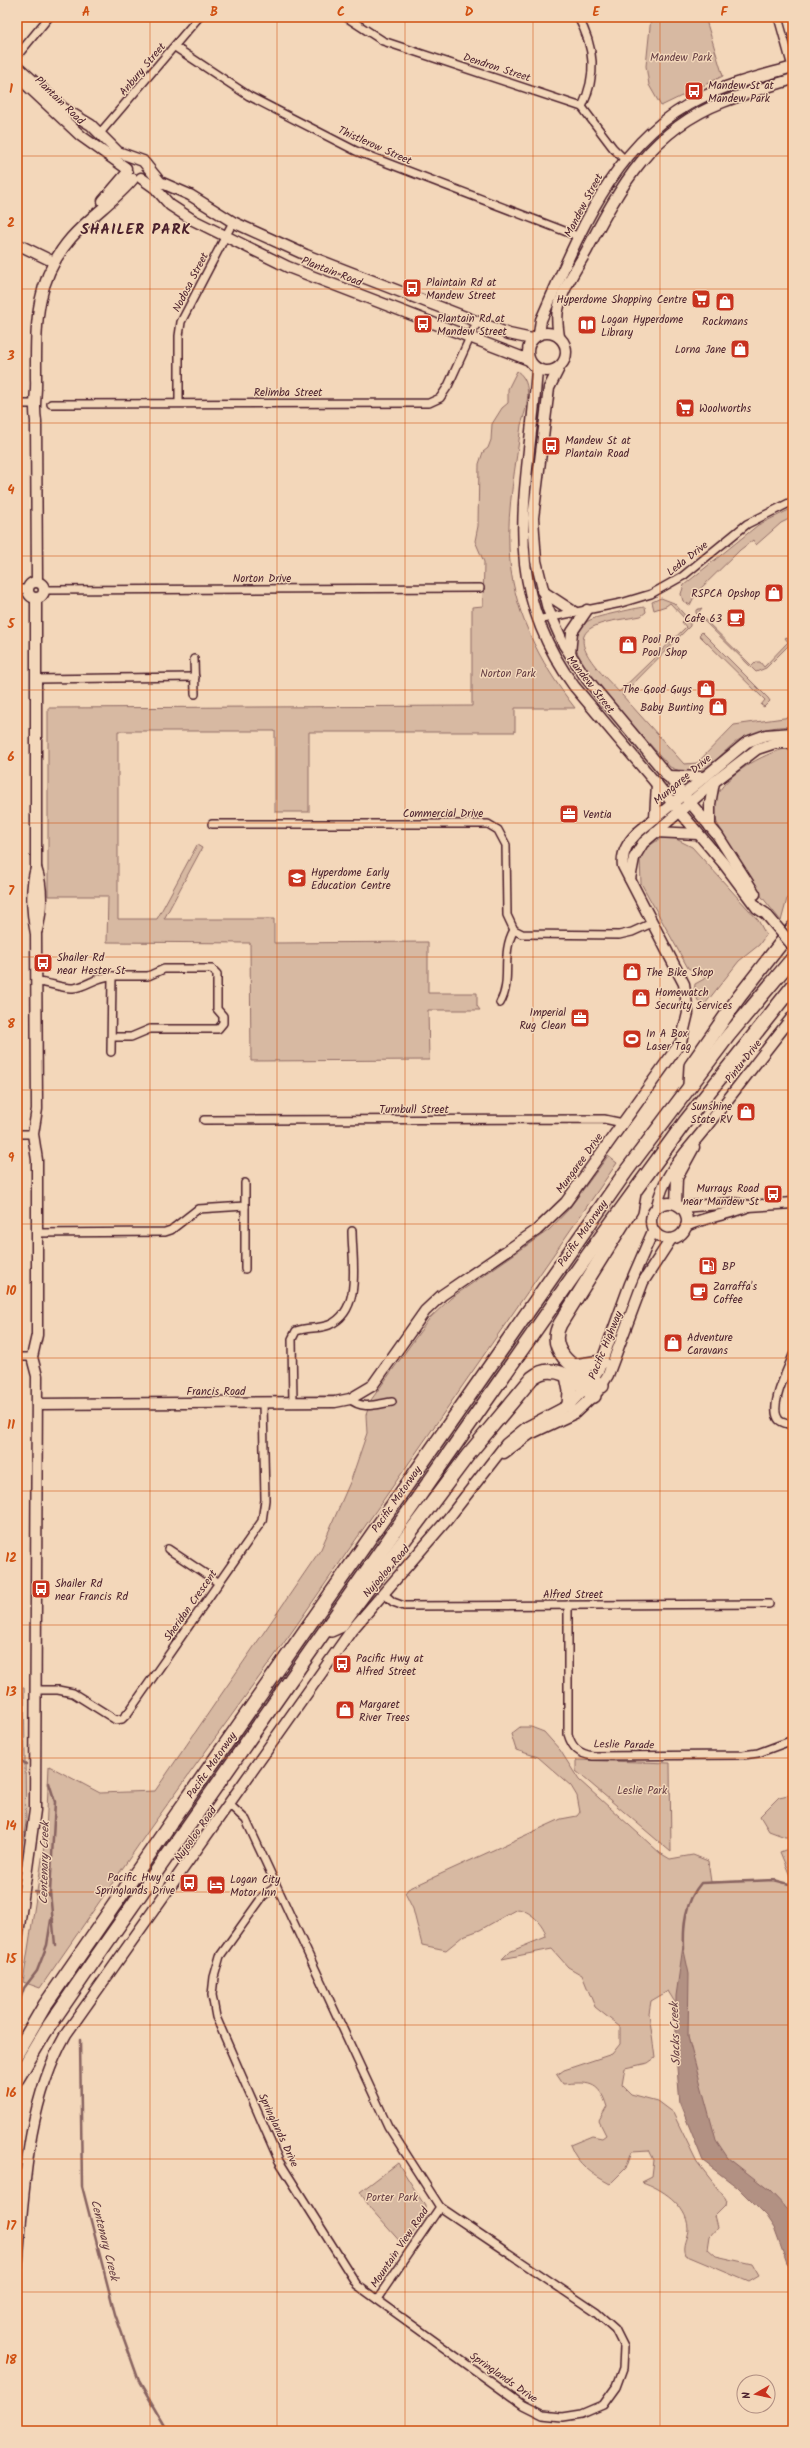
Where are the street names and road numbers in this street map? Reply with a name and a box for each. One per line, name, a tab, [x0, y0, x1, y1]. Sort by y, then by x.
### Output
street label: Anbury Street	[115, 39, 171, 100]
street label: Dendron Street	[461, 49, 534, 88]
street label: Plantain Road	[30, 72, 89, 130]
street label: Thistlerow Street	[335, 122, 415, 171]
street label: Mandew Street	[560, 170, 609, 241]
street label: Nodosa Street	[168, 249, 214, 316]
street label: Plantain Road	[299, 252, 365, 292]
street label: Relimba Street	[254, 384, 323, 402]
street label: Leda Drive	[663, 537, 712, 581]
street label: Norton Drive	[233, 570, 291, 588]
street label: Mandew Street	[562, 652, 619, 718]
street label: Mungaree Drive	[650, 750, 716, 810]
street label: Commercial Drive	[403, 805, 483, 823]
street label: Pintu Drive	[721, 1036, 767, 1087]
street label: Turnbull Street	[379, 1101, 449, 1119]
street label: Mungaree Drive	[552, 1129, 608, 1198]
street label: Pacific Motorway	[553, 1196, 613, 1271]
street label: Pacific Highway	[584, 1308, 628, 1382]
street label: Francis Road	[186, 1383, 246, 1401]
street label: Pacific Motorway	[367, 1462, 427, 1537]
street label: Nujooloo Road	[359, 1541, 415, 1602]
street label: Sheridan Crescent	[159, 1566, 223, 1645]
street label: Alfred Street	[543, 1586, 604, 1604]
street label: Pacific Motorway	[182, 1728, 242, 1803]
street label: Leslie Parade	[593, 1735, 655, 1755]
street label: Nujooloo Road	[170, 1803, 222, 1866]
street label: Springlands Drive	[253, 2091, 303, 2170]
street label: Mountain View Road	[366, 2203, 434, 2292]
street label: Springlands Drive	[466, 2348, 541, 2408]

